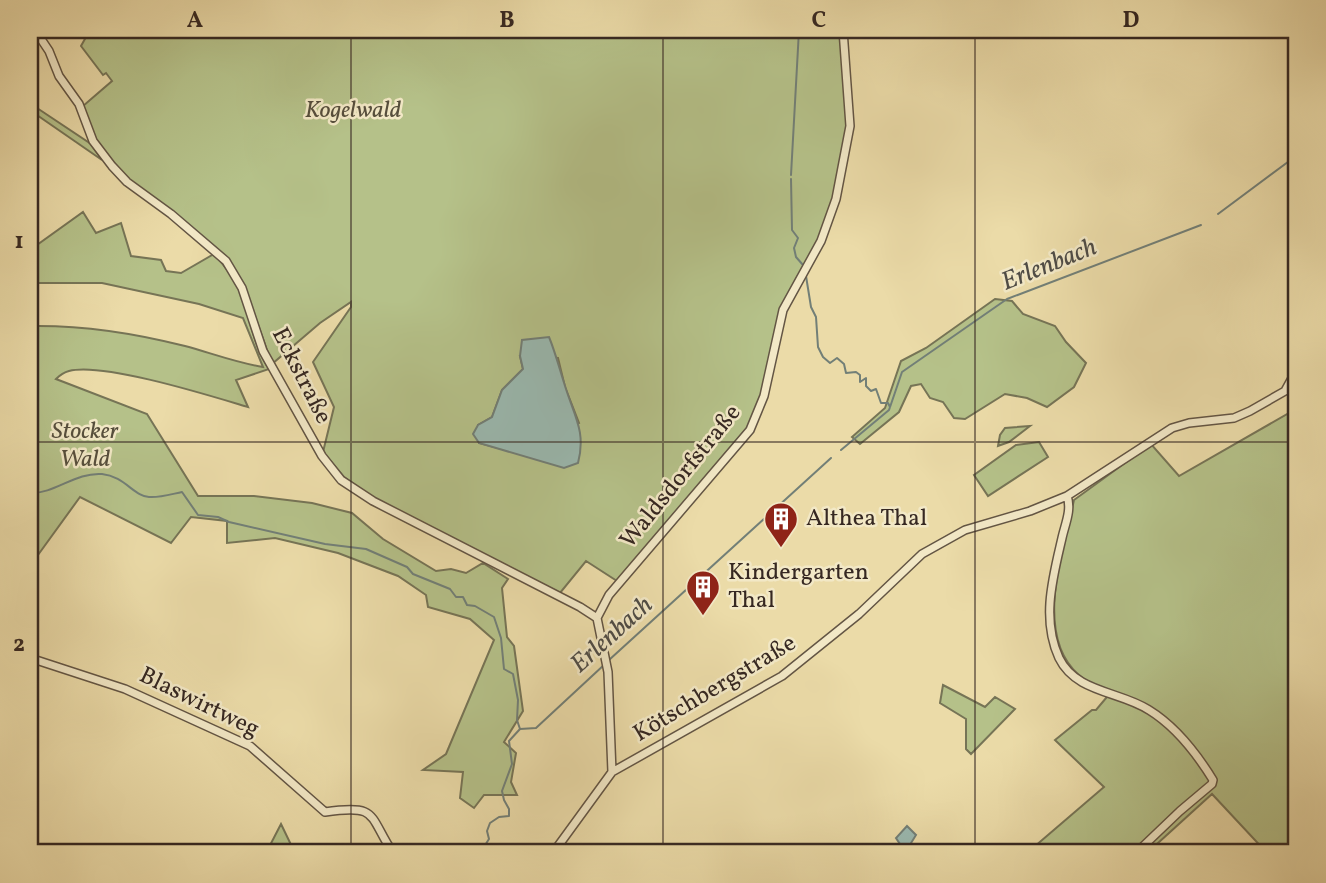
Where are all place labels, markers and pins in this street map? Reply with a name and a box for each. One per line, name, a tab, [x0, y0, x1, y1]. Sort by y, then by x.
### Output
building icon: Althea Thal	[762, 500, 800, 549]
place label: Althea Thal	[806, 502, 927, 536]
place label: Kindergarten Thal	[728, 556, 869, 618]
building icon: Kindergarten Thal	[684, 568, 722, 617]

